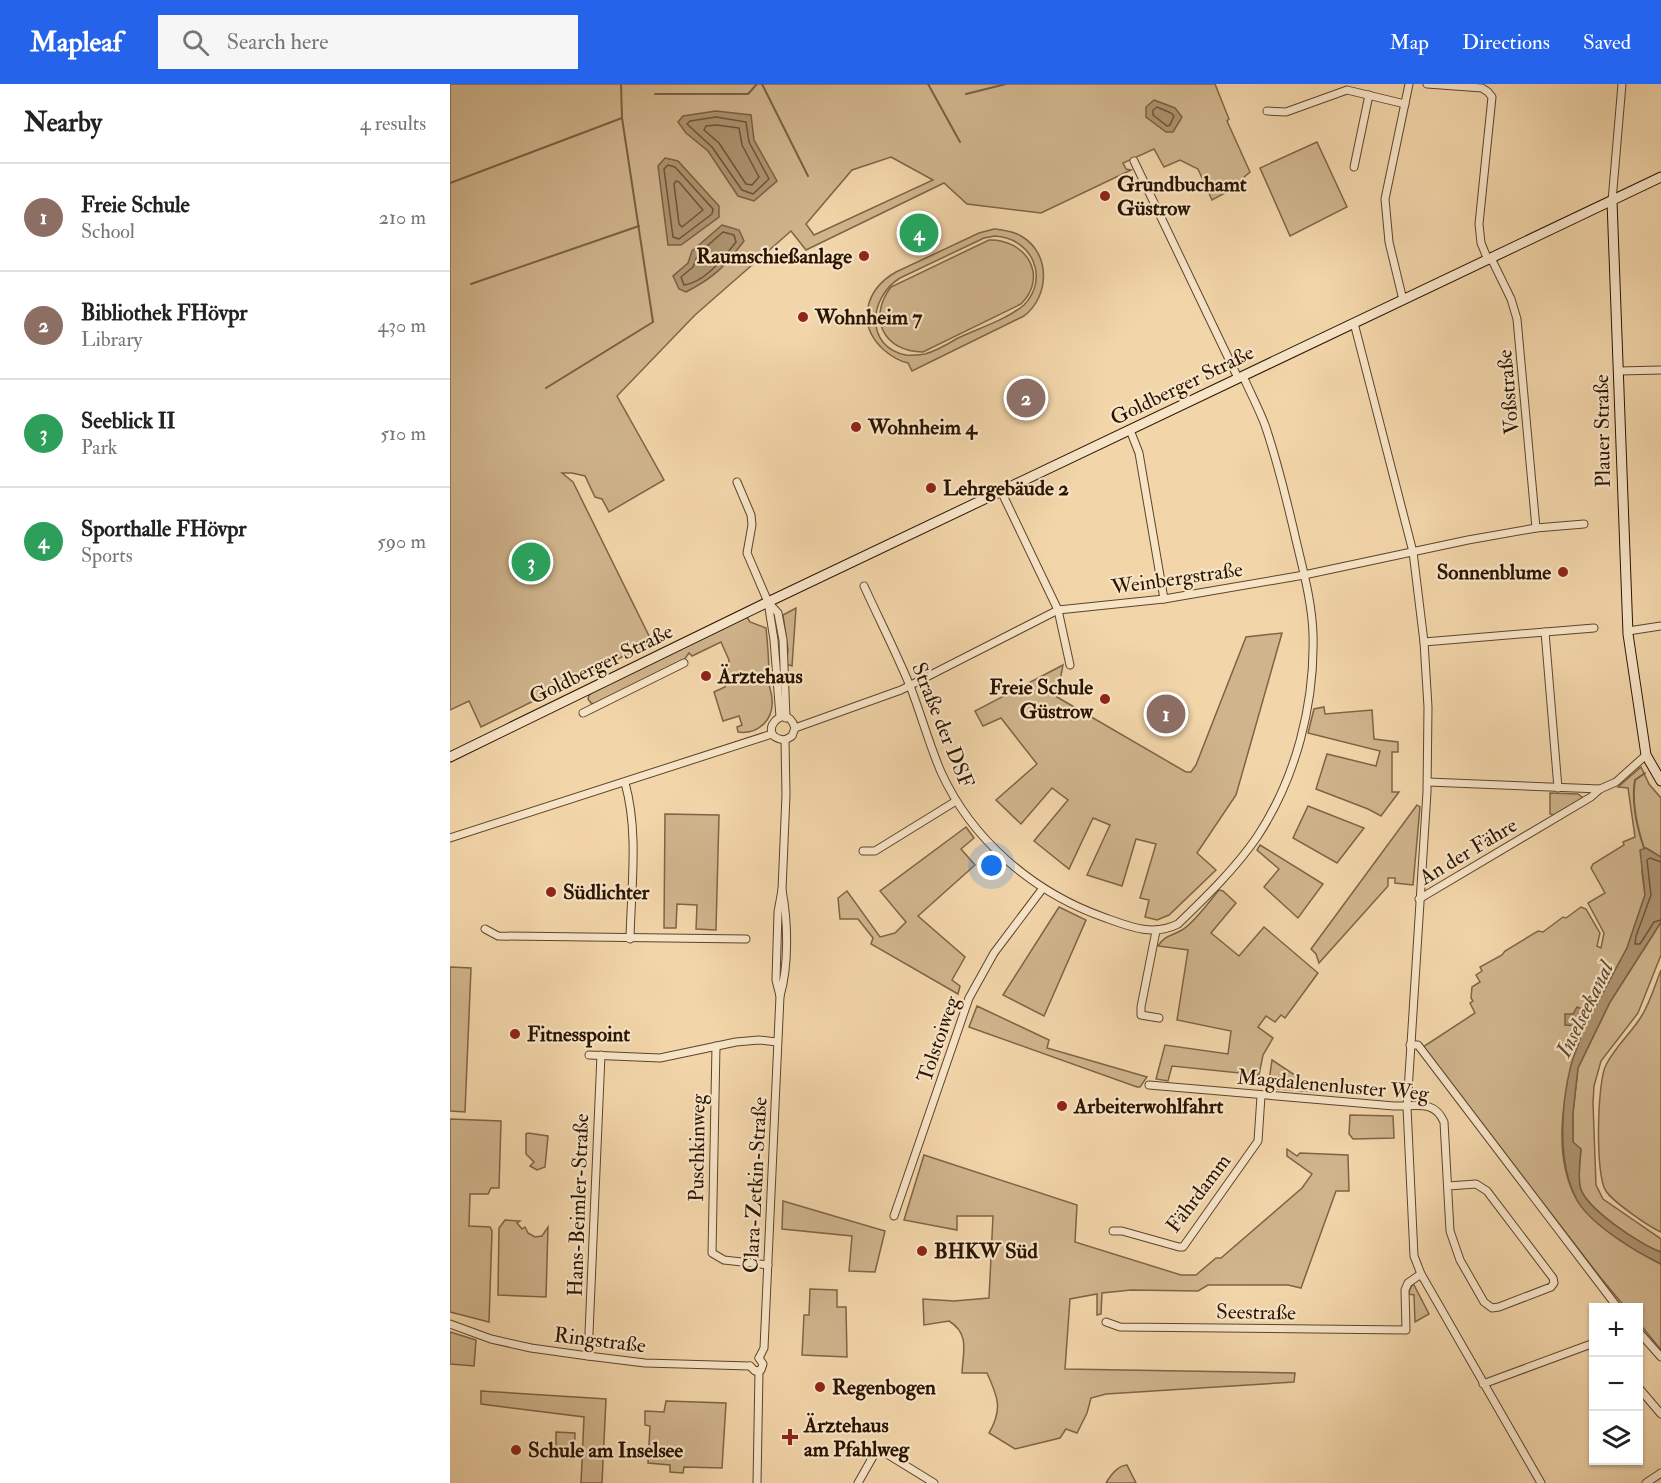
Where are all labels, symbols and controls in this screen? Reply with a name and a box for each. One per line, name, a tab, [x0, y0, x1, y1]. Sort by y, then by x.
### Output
search box	[158, 15, 578, 69]
text: Mapleaf	[30, 25, 122, 60]
icon: search	[179, 26, 212, 59]
text: Search here	[227, 28, 328, 56]
text: Map	[1389, 29, 1429, 56]
text: Directions	[1462, 29, 1550, 56]
text: Saved	[1583, 29, 1631, 56]
text: Nearby	[24, 107, 102, 139]
text: 4 results	[360, 111, 426, 136]
place label: Grundbuchamt Güstrow	[1117, 171, 1247, 222]
marker: Grundbuchamt Güstrow	[1098, 189, 1112, 203]
text: Freie Schule	[81, 191, 190, 219]
text: 1	[40, 205, 47, 230]
text: 210 m	[379, 205, 426, 230]
pin: 4	[900, 210, 938, 256]
text: School	[81, 219, 135, 244]
place label: Raumschießanlage	[696, 243, 852, 270]
marker: Raumschießanlage	[857, 249, 871, 263]
text: Bibliothek FHövpr	[81, 299, 247, 327]
place label: Wohnheim 7	[814, 304, 922, 331]
marker: Wohnheim 7	[796, 310, 810, 324]
text: 2	[38, 313, 49, 338]
text: 430 m	[378, 313, 426, 338]
text: Library	[81, 327, 142, 352]
street label: Goldberger Straße	[1106, 339, 1259, 432]
street label: Voßstraße	[1491, 348, 1526, 436]
street label: Plauer Straße	[1588, 374, 1617, 488]
pin: 2	[1006, 376, 1046, 420]
text: Seeblick II	[81, 407, 176, 435]
place label: Wohnheim 4	[867, 414, 978, 441]
marker: Wohnheim 4	[849, 420, 863, 434]
text: 3	[40, 421, 47, 446]
text: 510 m	[380, 421, 426, 446]
text: Park	[81, 435, 117, 460]
place label: Lehrgebäude 2	[943, 475, 1069, 502]
marker: Lehrgebäude 2	[924, 481, 938, 495]
text: Sporthalle FHövpr	[81, 515, 247, 543]
text: 4	[38, 529, 49, 554]
text: 590 m	[377, 529, 426, 554]
pin: 3	[512, 540, 550, 584]
text: Sports	[81, 543, 133, 568]
street label: Weinbergstraße	[1109, 556, 1245, 601]
place label: Sonnenblume	[1437, 559, 1551, 586]
marker: Sonnenblume	[1556, 565, 1570, 579]
street label: Goldberger Straße	[525, 618, 678, 711]
street label: Straße der DSF	[905, 659, 980, 792]
place label: Ärztehaus	[717, 663, 803, 690]
marker: Ärztehaus	[699, 669, 713, 683]
place label: Freie Schule Güstrow	[989, 674, 1094, 725]
marker: Freie Schule Güstrow	[1098, 692, 1112, 706]
pin: 1	[1146, 692, 1186, 736]
street label: An der Fähre	[1414, 812, 1522, 892]
your location	[977, 851, 1006, 880]
place label: Südlichter	[563, 879, 651, 906]
marker: Südlichter	[544, 885, 558, 899]
water label: Inselseekanal	[1549, 955, 1621, 1063]
street label: Tolstoiweg	[911, 992, 966, 1086]
place label: Fitnesspoint	[527, 1021, 630, 1048]
marker: Fitnesspoint	[508, 1027, 522, 1041]
street label: Magdalenenluster Weg	[1236, 1064, 1431, 1107]
street label: Puschkinweg	[683, 1093, 712, 1202]
place label: Arbeiterwohlfahrt	[1073, 1093, 1224, 1120]
street label: Clara-Zetkin-Straße	[737, 1096, 774, 1274]
marker: Arbeiterwohlfahrt	[1055, 1099, 1069, 1113]
street label: Hans-Beimler-Straße	[562, 1113, 595, 1297]
street label: Fährdamm	[1160, 1148, 1237, 1238]
place label: BHKW Süd	[934, 1238, 1038, 1265]
marker: BHKW Süd	[915, 1244, 929, 1258]
street label: Seestraße	[1216, 1298, 1296, 1327]
map controls	[1589, 1303, 1643, 1465]
button: +	[1589, 1303, 1643, 1357]
street label: Ringstraße	[552, 1321, 648, 1360]
button: −	[1589, 1357, 1643, 1411]
place label: Regenbogen	[832, 1374, 936, 1401]
marker: Regenbogen	[813, 1380, 827, 1394]
button: layers	[1589, 1411, 1643, 1465]
place label: Ärztehaus am Pfahlweg	[803, 1412, 910, 1463]
marker: Ärztehaus am Pfahlweg	[781, 1428, 799, 1446]
place label: Schule am Inselsee	[528, 1437, 683, 1464]
marker: Schule am Inselsee	[509, 1443, 523, 1457]

